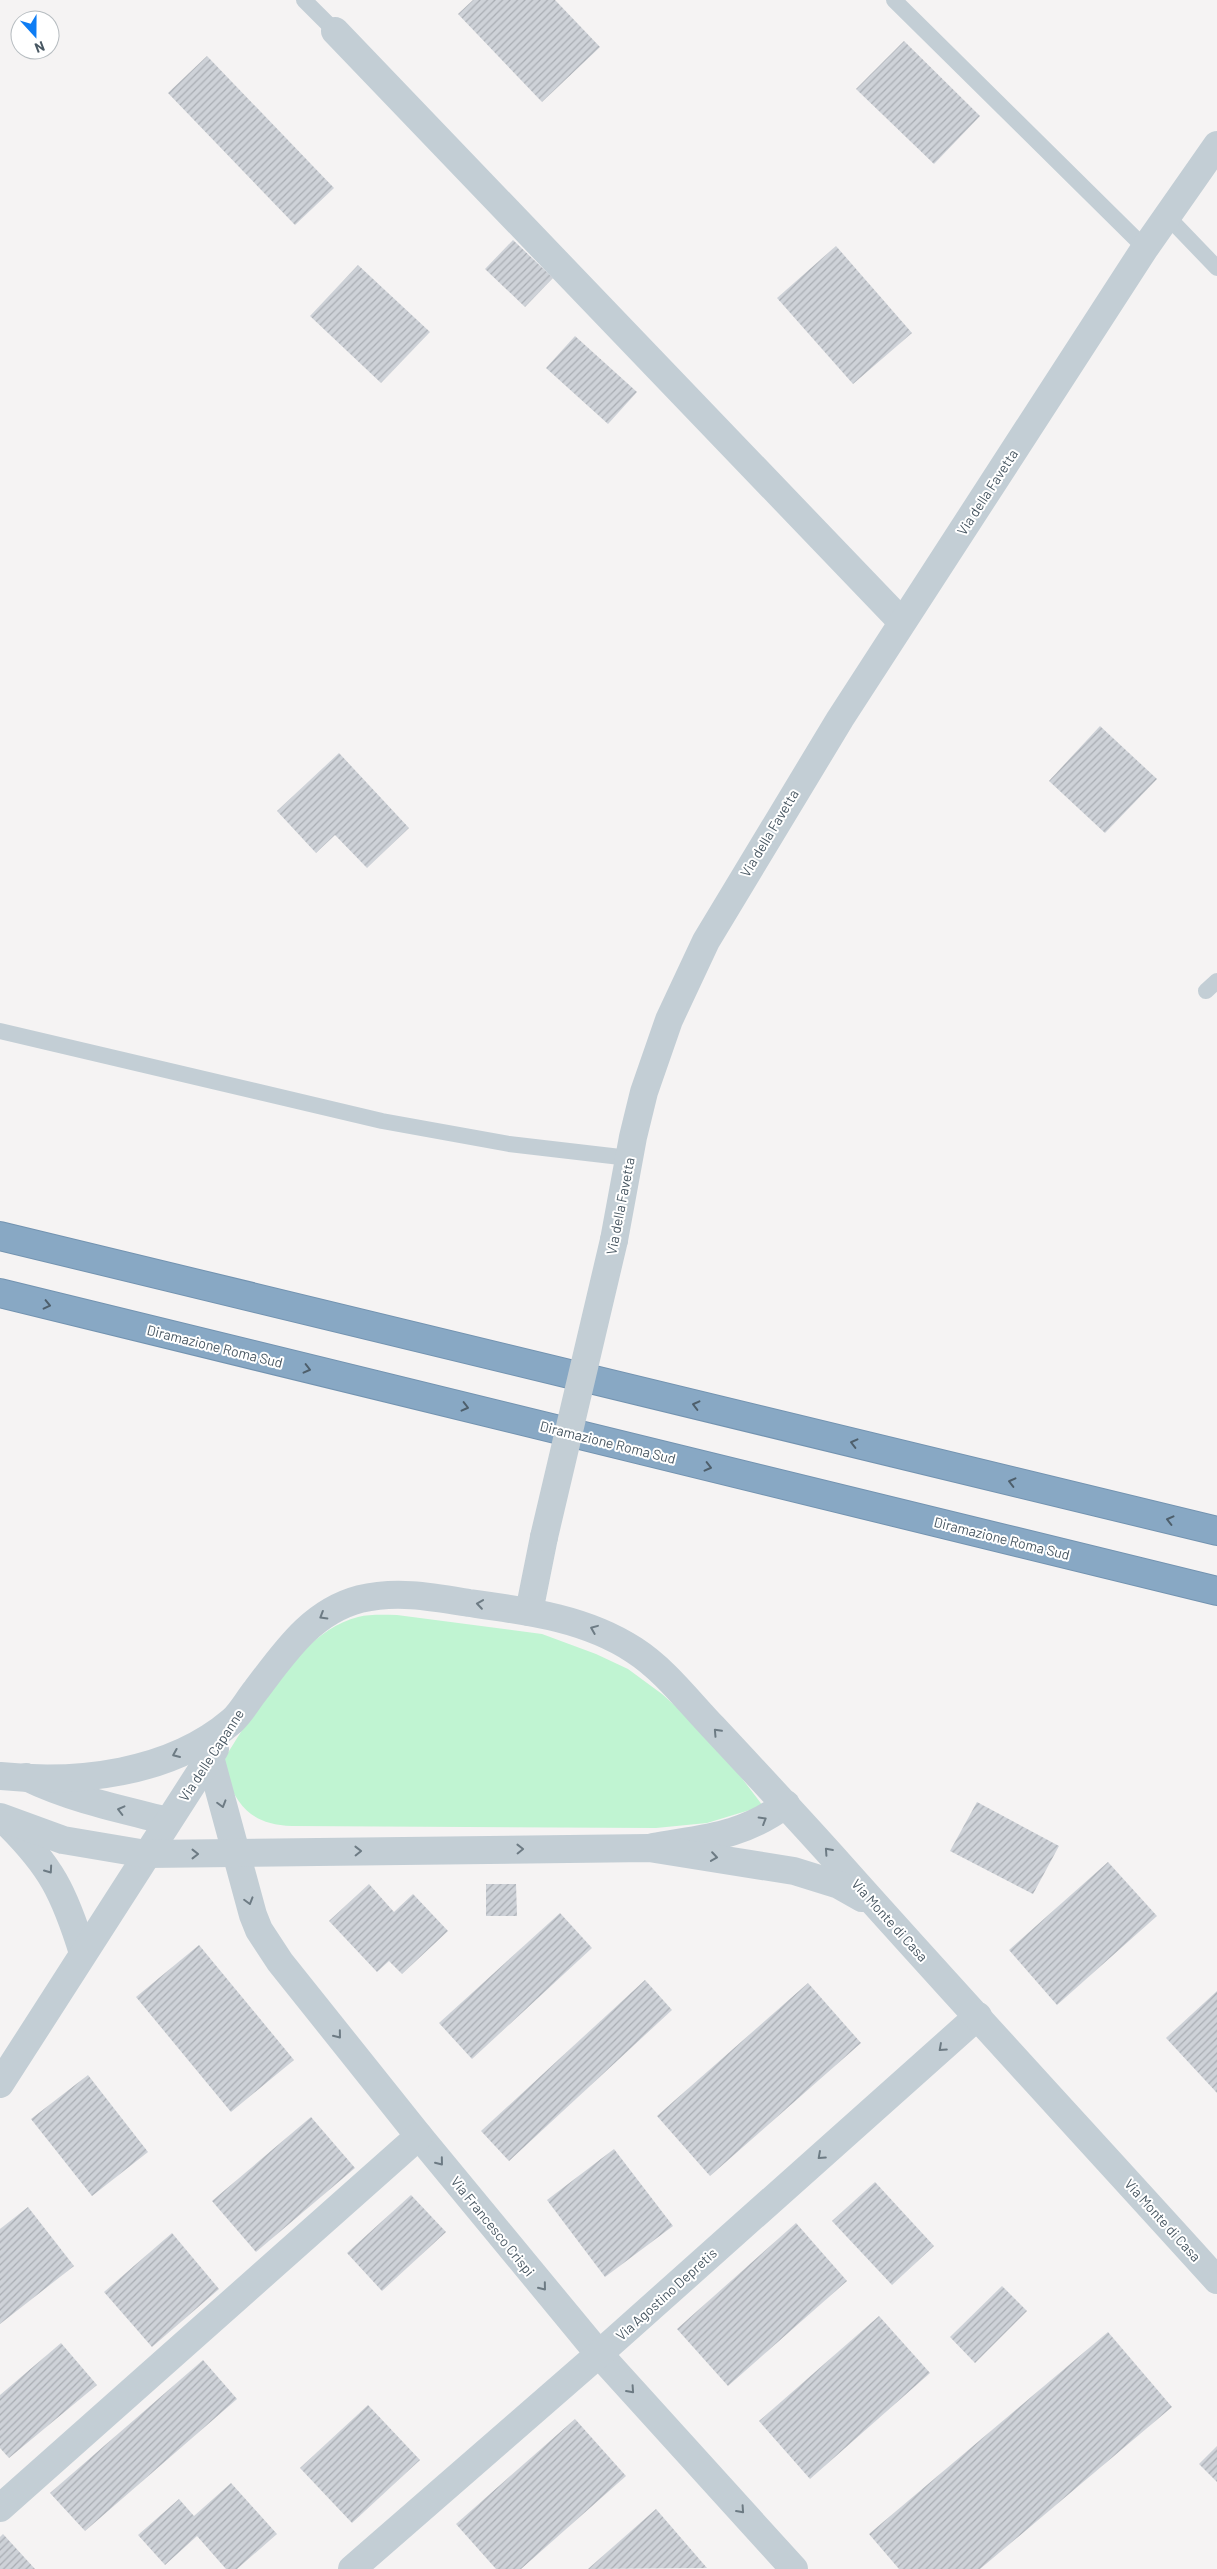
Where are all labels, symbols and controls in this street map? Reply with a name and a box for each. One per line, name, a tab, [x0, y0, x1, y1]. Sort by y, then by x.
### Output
north arrow	[10, 10, 60, 60]
text: N	[32, 38, 47, 57]
street label: Via della Favetta	[953, 446, 1021, 538]
street label: Via della Favetta	[736, 786, 802, 880]
street label: Via della Favetta	[602, 1156, 638, 1256]
one-way arrow	[43, 1299, 52, 1310]
street label: Diramazione Roma Sud	[145, 1321, 285, 1371]
one-way arrow	[303, 1363, 311, 1373]
one-way arrow	[691, 1400, 700, 1411]
one-way arrow	[461, 1401, 470, 1412]
street label: Diramazione Roma Sud	[538, 1417, 678, 1467]
one-way arrow	[849, 1438, 858, 1449]
one-way arrow	[703, 1461, 712, 1472]
one-way arrow	[1007, 1477, 1016, 1488]
street label: Diramazione Roma Sud	[932, 1513, 1072, 1563]
one-way arrow	[1165, 1515, 1174, 1526]
one-way arrow	[476, 1600, 485, 1610]
one-way arrow	[319, 1610, 328, 1620]
one-way arrow	[590, 1625, 598, 1635]
street label: Via delle Capanne	[175, 1706, 247, 1804]
one-way arrow	[714, 1728, 723, 1737]
one-way arrow	[172, 1748, 181, 1758]
one-way arrow	[217, 1800, 227, 1808]
one-way arrow	[117, 1805, 125, 1815]
one-way arrow	[758, 1816, 767, 1826]
one-way arrow	[516, 1844, 524, 1855]
one-way arrow	[354, 1846, 362, 1857]
one-way arrow	[825, 1848, 834, 1857]
one-way arrow	[192, 1849, 199, 1859]
one-way arrow	[710, 1852, 719, 1862]
one-way arrow	[43, 1864, 52, 1874]
street label: Via Monte di Casa	[848, 1875, 932, 1965]
one-way arrow	[243, 1896, 254, 1905]
one-way arrow	[333, 2029, 341, 2038]
one-way arrow	[939, 2043, 948, 2052]
one-way arrow	[817, 2151, 826, 2160]
one-way arrow	[434, 2156, 443, 2165]
street label: Via Francesco Crispi	[448, 2173, 538, 2279]
street label: Via Monte di Casa	[1121, 2175, 1205, 2265]
street label: Via Agostino Depretis	[612, 2244, 720, 2344]
one-way arrow	[538, 2281, 546, 2290]
one-way arrow	[625, 2385, 634, 2394]
one-way arrow	[735, 2505, 744, 2514]

